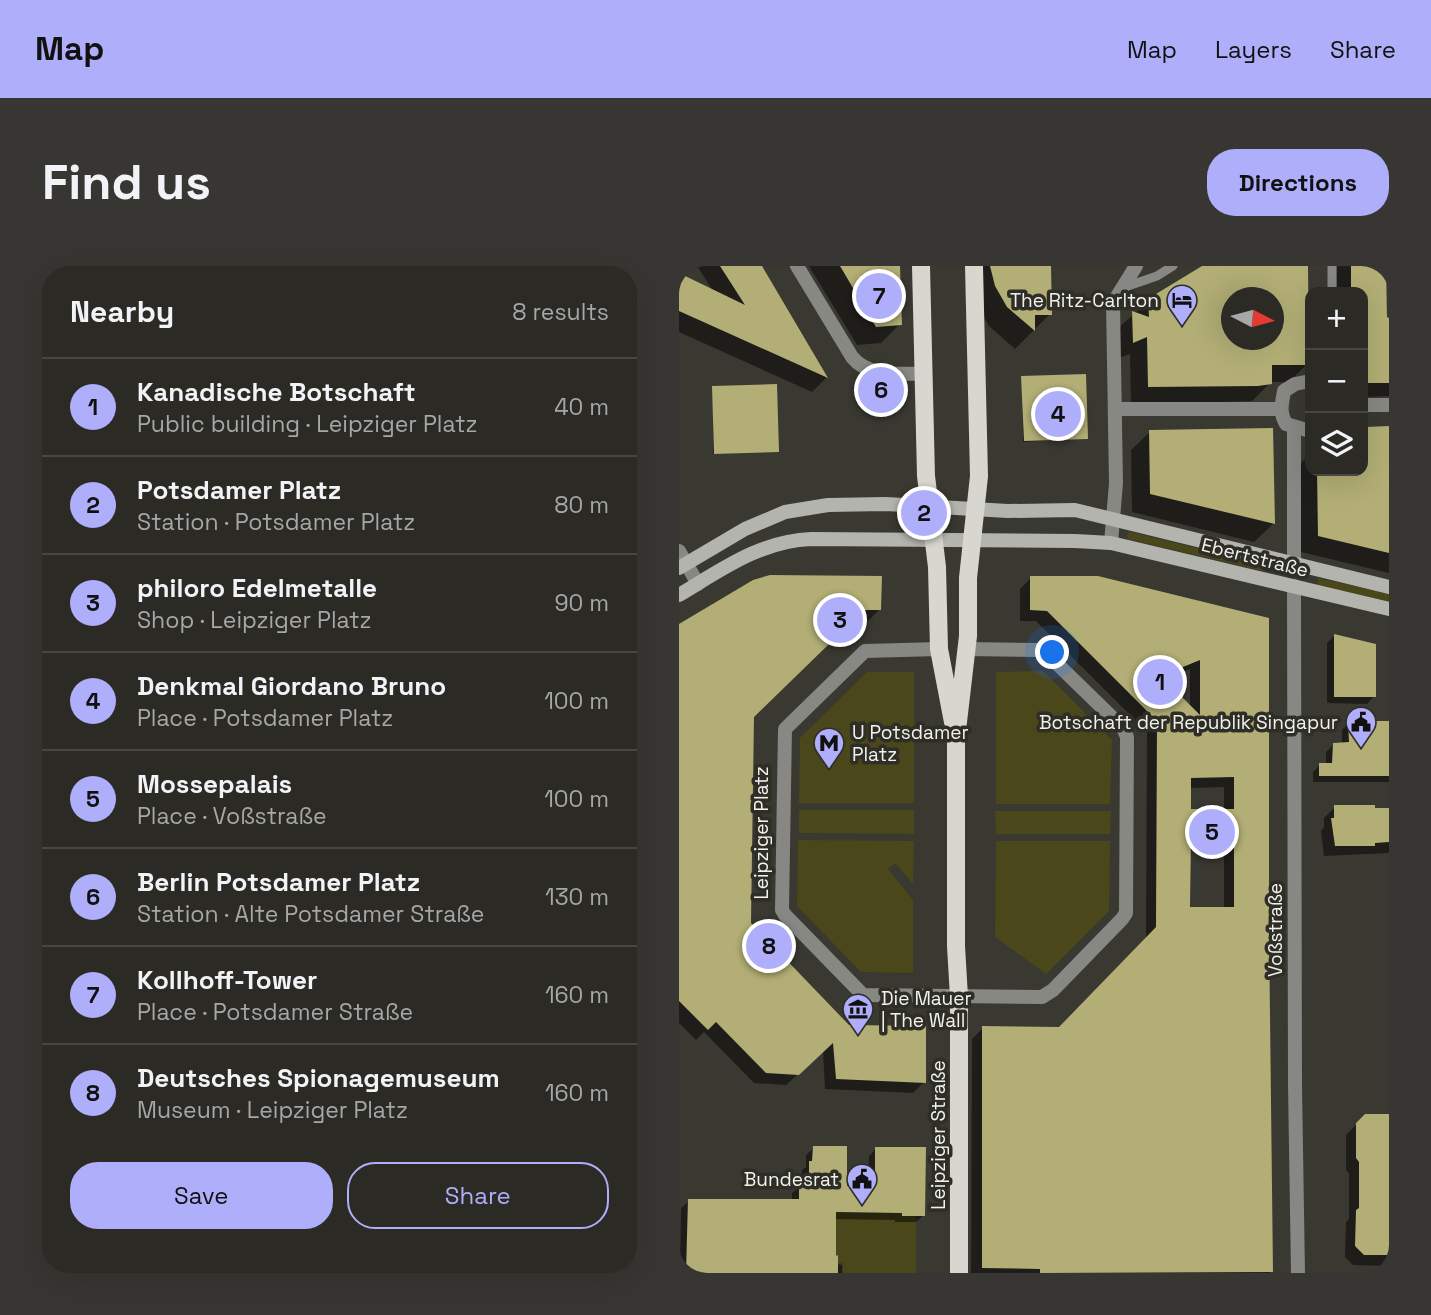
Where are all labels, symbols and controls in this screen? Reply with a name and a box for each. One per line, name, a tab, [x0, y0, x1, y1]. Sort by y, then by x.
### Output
text: Map	[35, 28, 104, 70]
text: Map	[1127, 34, 1177, 65]
text: Layers	[1215, 34, 1292, 65]
text: Share	[1330, 34, 1396, 65]
button: Directions	[1207, 149, 1389, 216]
text: Find us	[42, 151, 211, 213]
pin: 7	[856, 270, 902, 322]
hotel icon: The Ritz-Carlton	[1165, 283, 1199, 327]
north arrow	[1221, 287, 1284, 350]
map controls	[1305, 287, 1368, 476]
button: +	[1305, 287, 1368, 350]
place label: The Ritz-Carlton	[1010, 288, 1159, 313]
text: Nearby	[70, 292, 174, 331]
text: 8 results	[512, 297, 609, 327]
button: −	[1305, 350, 1368, 413]
pin: 6	[858, 364, 904, 416]
text: Kanadische Botschaft	[137, 375, 416, 409]
pin: 4	[1035, 388, 1081, 440]
text: 1	[88, 392, 98, 422]
text: 40 m	[554, 392, 609, 422]
text: Public building · Leipziger Platz	[137, 409, 477, 439]
button: layers	[1305, 413, 1368, 476]
text: Potsdamer Platz	[137, 473, 341, 507]
pin: 2	[901, 487, 947, 539]
text: 2	[86, 490, 100, 520]
text: 80 m	[554, 490, 609, 520]
text: Station · Potsdamer Platz	[137, 507, 415, 537]
street label: Ebertstraße	[1199, 532, 1311, 583]
text: philoro Edelmetalle	[137, 571, 377, 605]
text: 3	[86, 588, 100, 618]
text: 90 m	[554, 588, 609, 618]
pin: 3	[817, 594, 863, 646]
text: Shop · Leipziger Platz	[137, 605, 372, 635]
your location	[1035, 635, 1069, 669]
pin: 1	[1137, 656, 1183, 708]
text: Denkmal Giordano Bruno	[137, 669, 446, 703]
text: 4	[86, 686, 100, 716]
text: 100 m	[544, 686, 609, 716]
text: Place · Potsdamer Platz	[137, 703, 393, 733]
public building icon: Botschaft der Republik Singapur	[1344, 705, 1378, 749]
place label: Botschaft der Republik Singapur	[1039, 710, 1338, 735]
place label: U Potsdamer Platz	[852, 720, 969, 767]
metro station icon: U Potsdamer Platz	[812, 726, 846, 770]
street label: Leipziger Platz	[749, 766, 774, 900]
text: Mossepalais	[137, 767, 292, 801]
text: 5	[86, 784, 100, 814]
text: 100 m	[544, 784, 609, 814]
text: Place · Voßstraße	[137, 801, 327, 831]
pin: 5	[1189, 806, 1235, 858]
text: Berlin Potsdamer Platz	[137, 865, 420, 899]
text: 6	[86, 882, 100, 912]
text: 130 m	[545, 882, 609, 912]
street label: Voßstraße	[1263, 883, 1288, 977]
text: Station · Alte Potsdamer Straße	[137, 899, 484, 929]
pin: 8	[746, 920, 792, 972]
text: Kollhoff-Tower	[137, 963, 317, 997]
text: 7	[87, 980, 99, 1010]
text: 160 m	[545, 980, 609, 1010]
place label: Die Mauer | The Wall	[881, 986, 972, 1033]
museum icon: Die Mauer | The Wall	[841, 992, 875, 1036]
text: Place · Potsdamer Straße	[137, 997, 413, 1027]
street label: Leipziger Straße	[926, 1060, 951, 1210]
text: Deutsches Spionagemuseum	[137, 1061, 500, 1095]
text: 8	[86, 1078, 100, 1108]
text: 160 m	[545, 1078, 609, 1108]
text: Museum · Leipziger Platz	[137, 1095, 408, 1125]
button: Save	[70, 1162, 333, 1229]
button: Share	[347, 1162, 609, 1229]
public building icon: Bundesrat	[845, 1162, 879, 1206]
place label: Bundesrat	[744, 1167, 839, 1192]

